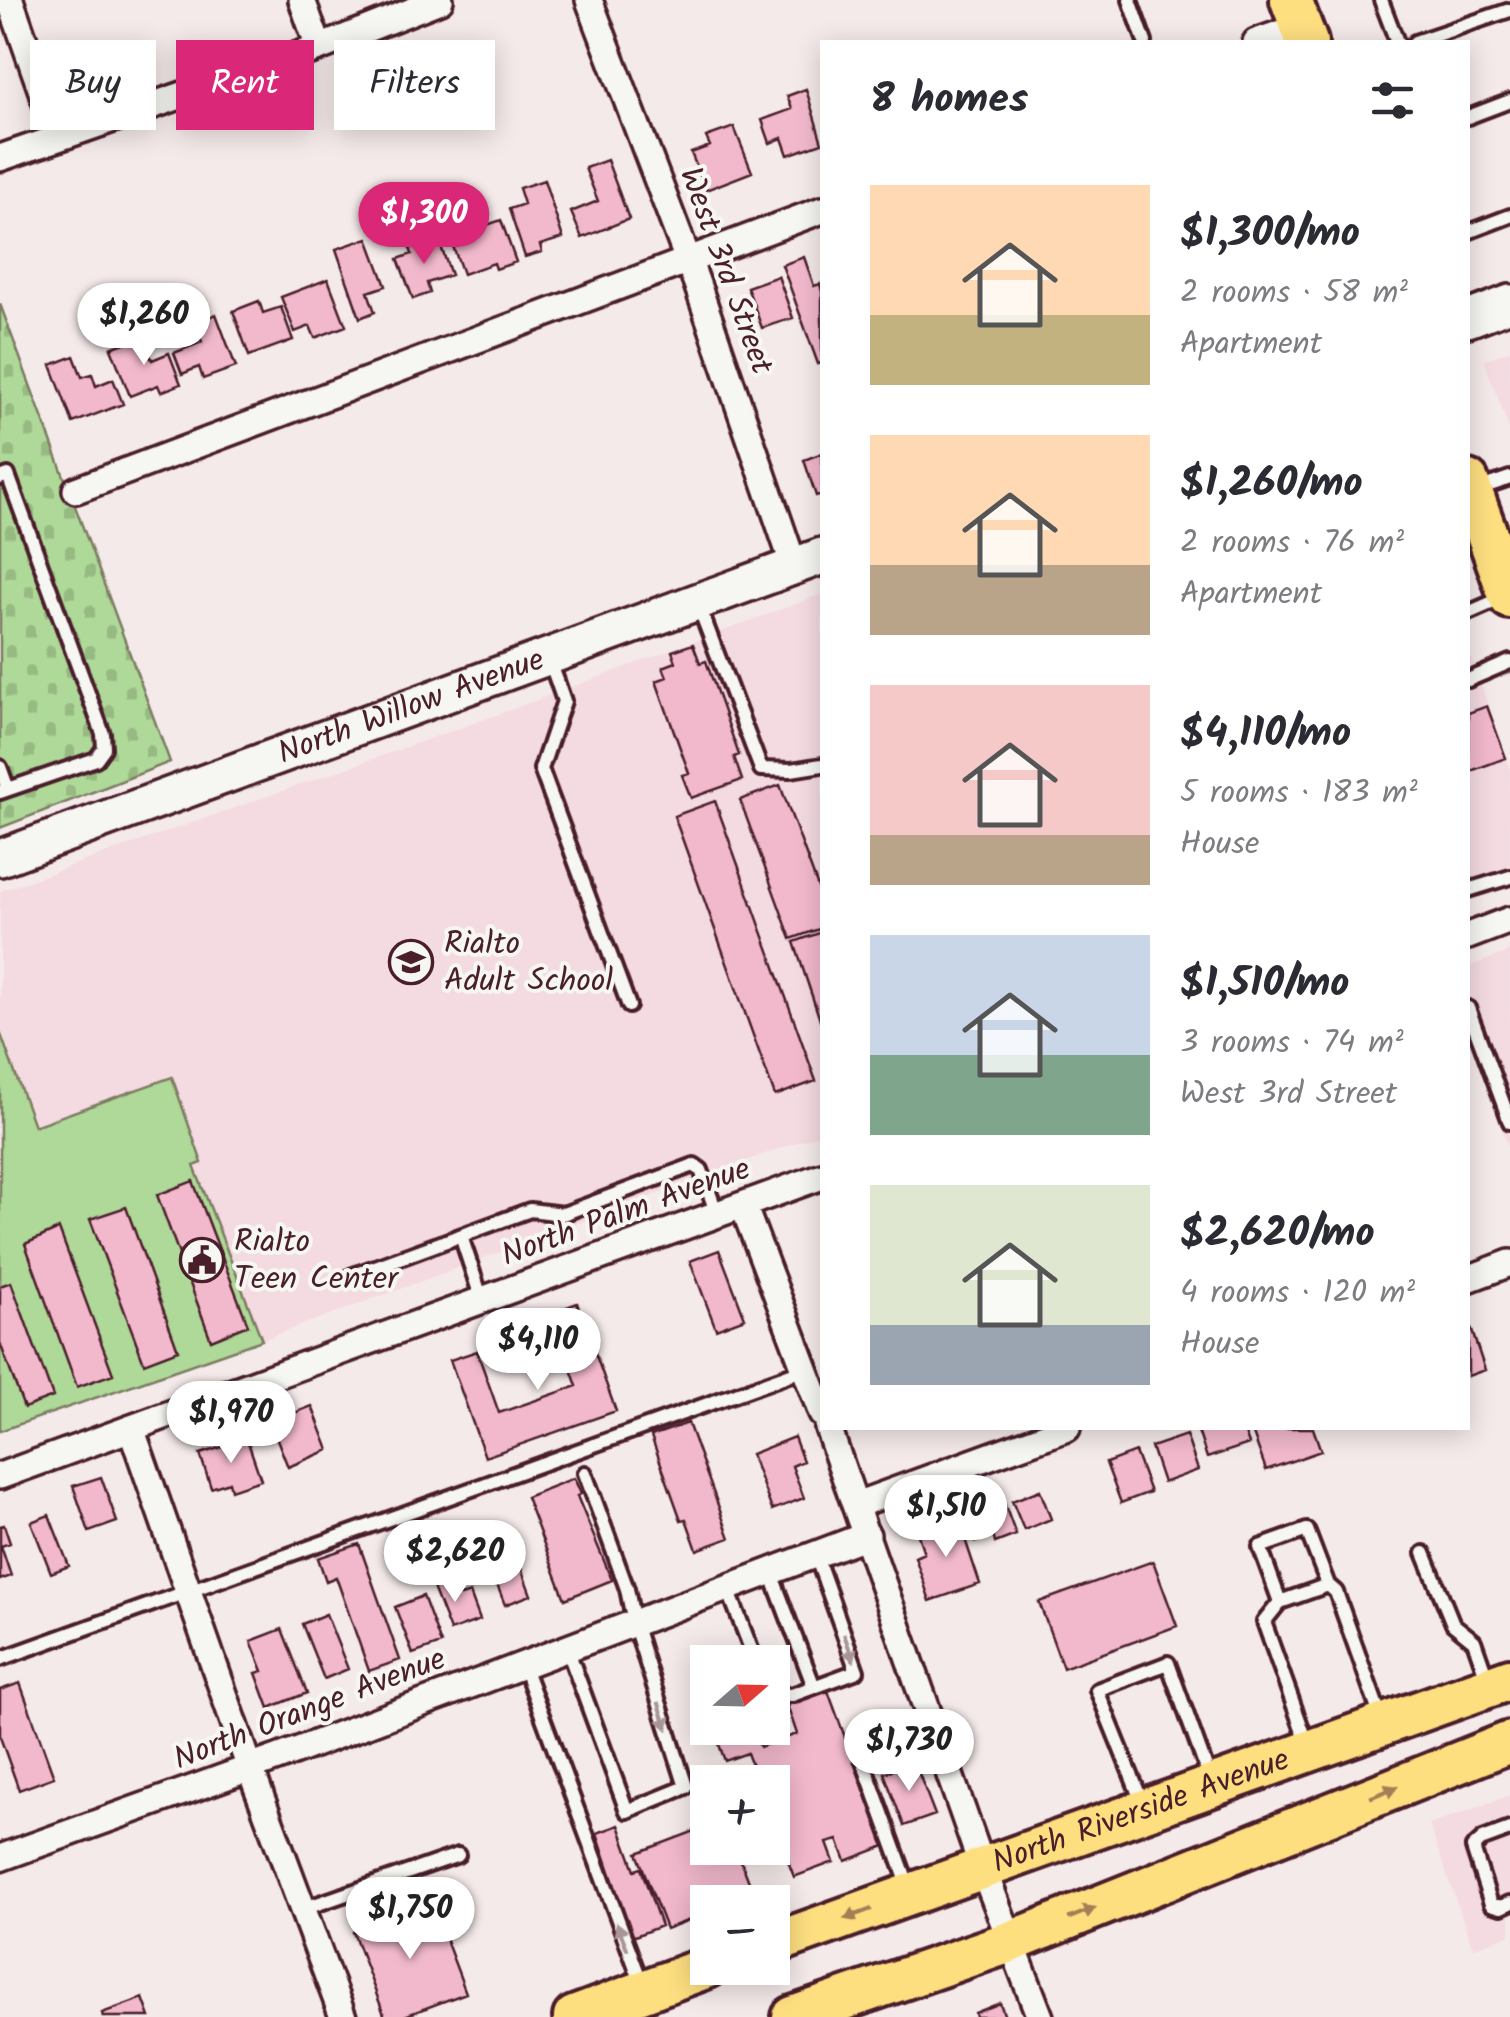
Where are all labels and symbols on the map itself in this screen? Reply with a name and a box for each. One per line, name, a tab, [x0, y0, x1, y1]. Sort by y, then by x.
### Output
street label: West 3rd Street	[664, 160, 786, 382]
pin: $1,300	[343, 182, 505, 267]
pin: $1,260	[63, 283, 225, 368]
street label: North Willow Avenue	[271, 635, 552, 779]
place label: Rialto Adult School	[444, 919, 613, 1007]
school or university icon: Rialto Adult School	[388, 939, 434, 985]
street label: North Palm Avenue	[494, 1144, 758, 1282]
place label: Rialto Teen Center	[234, 1217, 400, 1305]
public building icon: Rialto Teen Center	[179, 1237, 225, 1283]
pin: $4,110	[457, 1308, 619, 1393]
pin: $1,970	[150, 1381, 312, 1466]
pin: $1,510	[865, 1475, 1027, 1560]
pin: $2,620	[374, 1520, 536, 1605]
one-way arrow	[842, 1633, 857, 1663]
street label: North Orange Avenue	[166, 1635, 454, 1785]
north arrow	[690, 1645, 790, 1745]
one-way arrow	[656, 1702, 671, 1732]
pin: $1,730	[828, 1709, 990, 1794]
street label: North Riverside Avenue	[985, 1735, 1297, 1888]
one-way arrow	[1369, 1784, 1399, 1800]
pin: $1,750	[329, 1877, 491, 1962]
one-way arrow	[1067, 1904, 1097, 1920]
one-way arrow	[843, 1907, 873, 1922]
one-way arrow	[614, 1922, 630, 1951]

